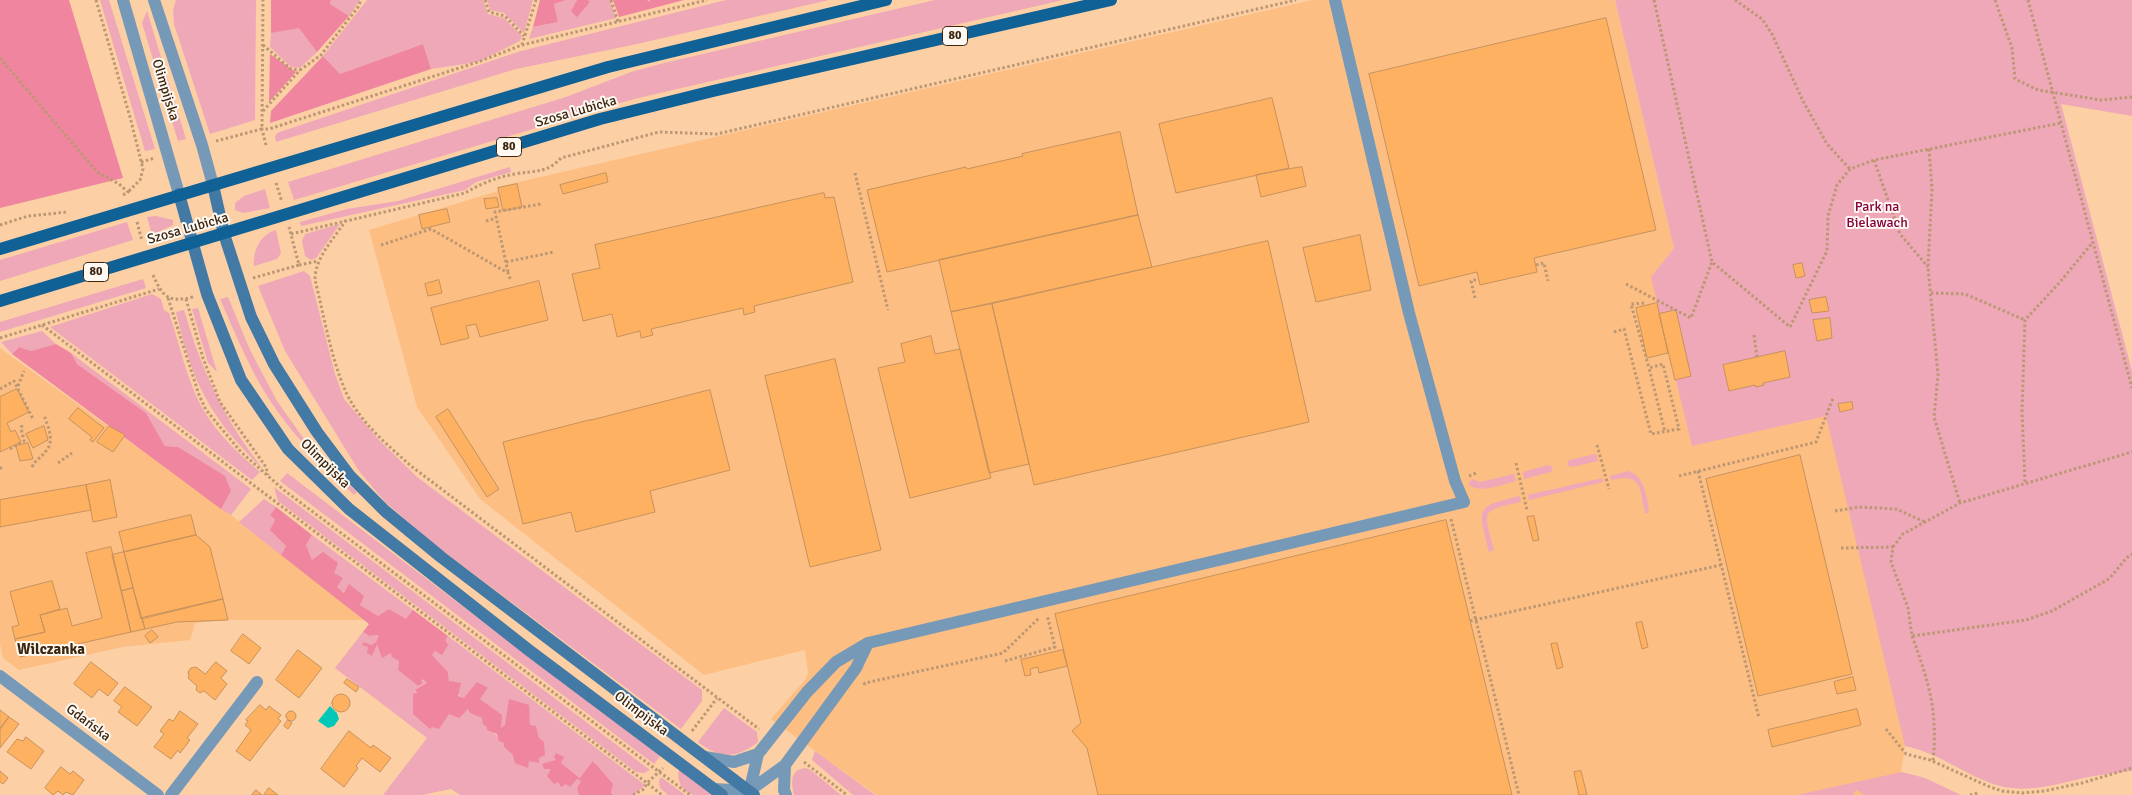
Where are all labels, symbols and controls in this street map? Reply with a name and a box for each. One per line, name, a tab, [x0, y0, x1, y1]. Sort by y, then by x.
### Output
road number: 80	[942, 27, 968, 46]
street label: Olimpijska	[148, 57, 182, 123]
street label: Szosa Lubicka	[533, 92, 619, 132]
road number: 80	[496, 138, 522, 156]
park label: Park na Bielawach	[1846, 199, 1908, 232]
street label: Szosa Lubicka	[145, 209, 231, 249]
road number: 80	[84, 262, 108, 282]
street label: Olimpijska	[297, 436, 353, 492]
district label: Wilczanka	[17, 641, 85, 659]
street label: Olimpijska	[611, 688, 671, 740]
street label: Gdańska	[62, 701, 114, 745]

